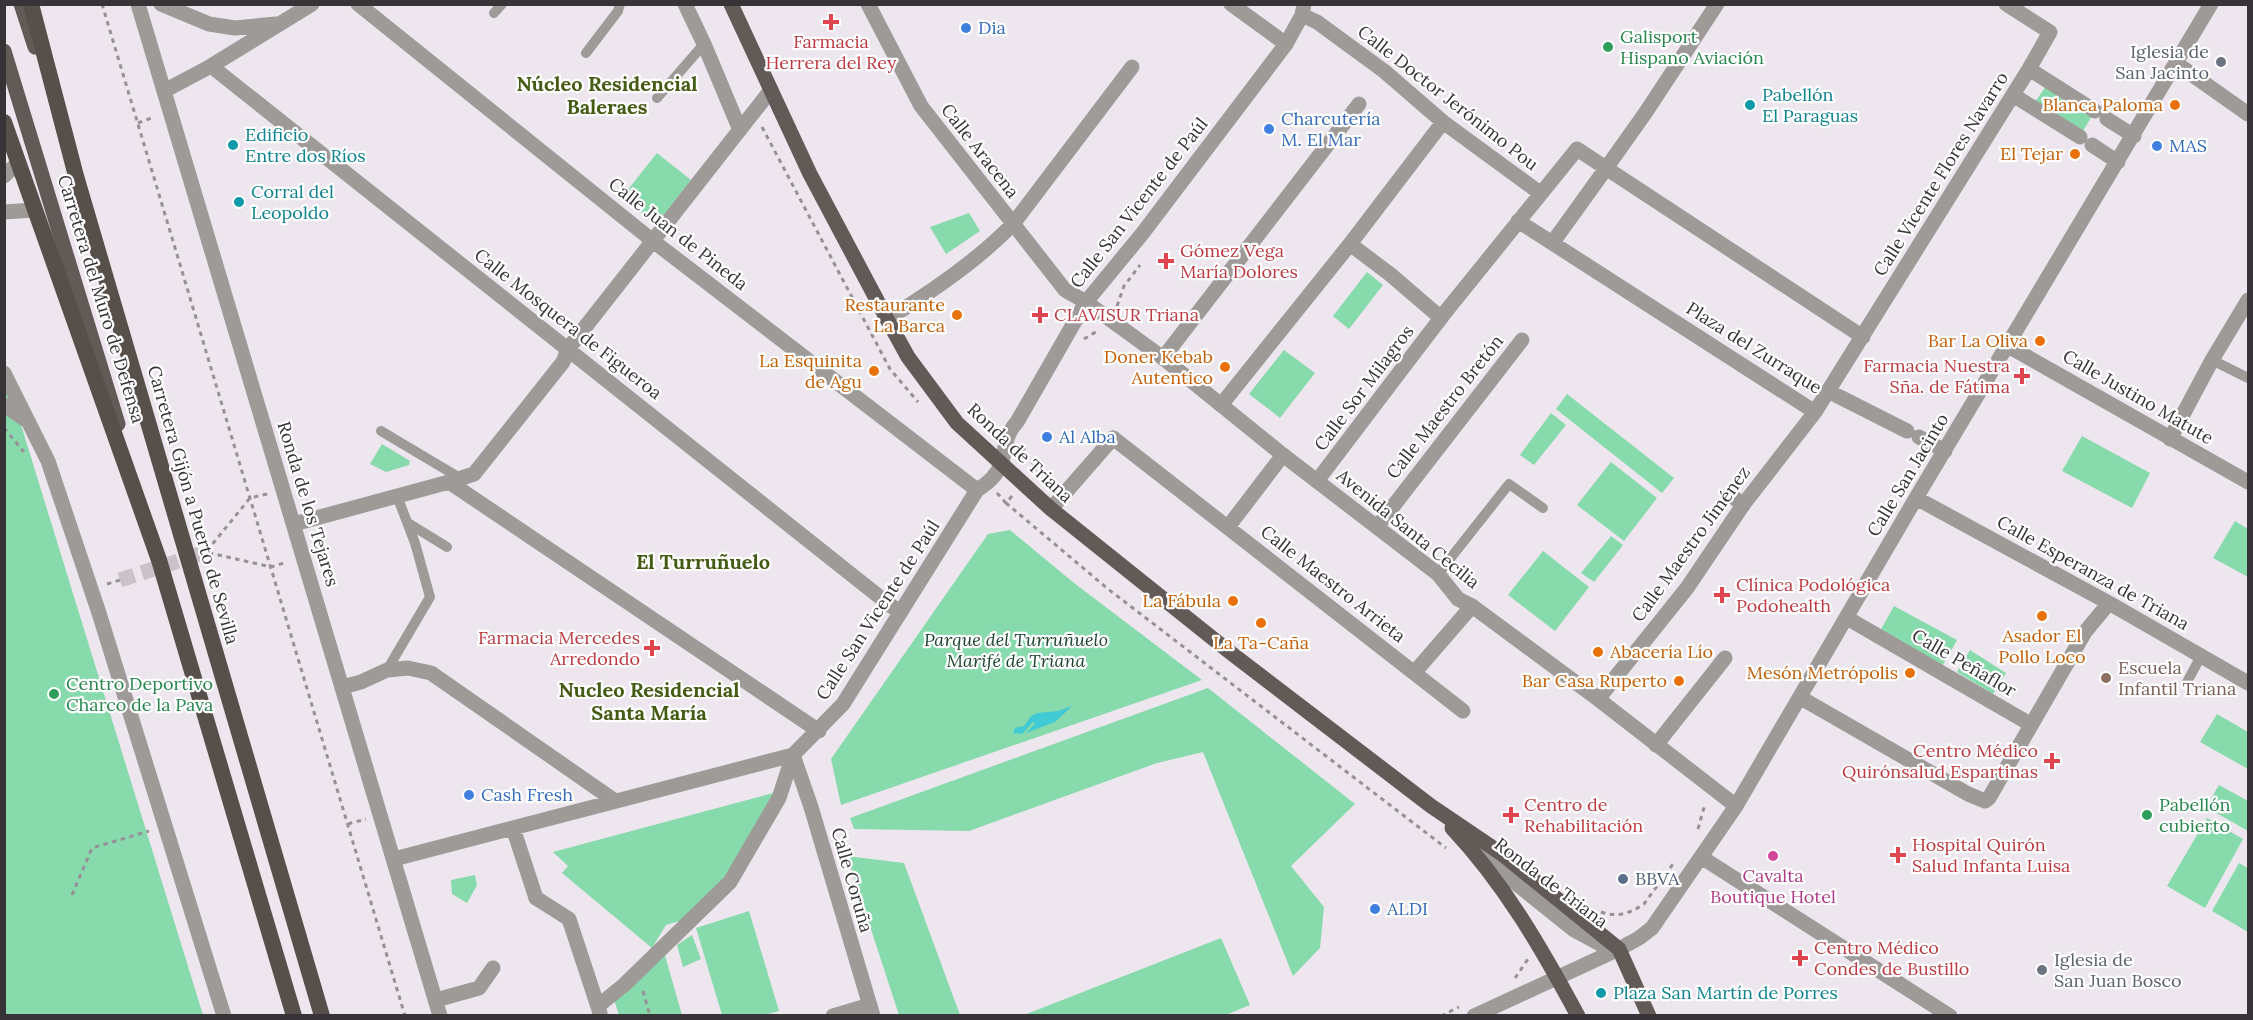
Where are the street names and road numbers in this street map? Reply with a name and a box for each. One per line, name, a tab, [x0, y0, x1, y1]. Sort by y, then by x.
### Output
street label: Calle Doctor Jerónimo Pou	[1353, 20, 1544, 176]
street label: Calle Vicente Flores Navarro	[1868, 67, 2013, 280]
street label: Calle Aracena	[936, 99, 1025, 203]
street label: Calle San Vicente de Paúl	[1065, 113, 1212, 293]
street label: Carretera del Muro de Defensa	[53, 172, 150, 426]
street label: Calle Juan de Pineda	[604, 172, 753, 295]
street label: Calle Mosquera de Figueroa	[470, 243, 667, 404]
street label: Plaza del Zurraque	[1682, 297, 1827, 399]
street label: Calle Sor Milagros	[1309, 320, 1418, 455]
street label: Calle Maestro Bretón	[1381, 330, 1508, 483]
street label: Calle Justino Matute	[2059, 344, 2218, 449]
street label: Carretera Gijón a Puerto de Sevilla	[143, 363, 244, 647]
street label: Ronda de Triana	[963, 398, 1078, 508]
street label: Calle San Jacinto	[1862, 409, 1953, 541]
street label: Ronda de los Tejares	[272, 419, 345, 589]
street label: Calle Maestro Jiménez	[1626, 461, 1755, 626]
street label: Avenida Santa Cecilia	[1331, 463, 1485, 593]
street label: Calle Esperanza de Triana	[1993, 510, 2193, 635]
street label: Calle San Vicente de Paúl	[811, 515, 945, 704]
street label: Calle Maestro Arrieta	[1256, 520, 1410, 647]
street label: Calle Peñaflor	[1908, 623, 2021, 702]
street label: Calle Coruña	[827, 825, 878, 935]
street label: Ronda de Triana	[1490, 832, 1613, 933]

